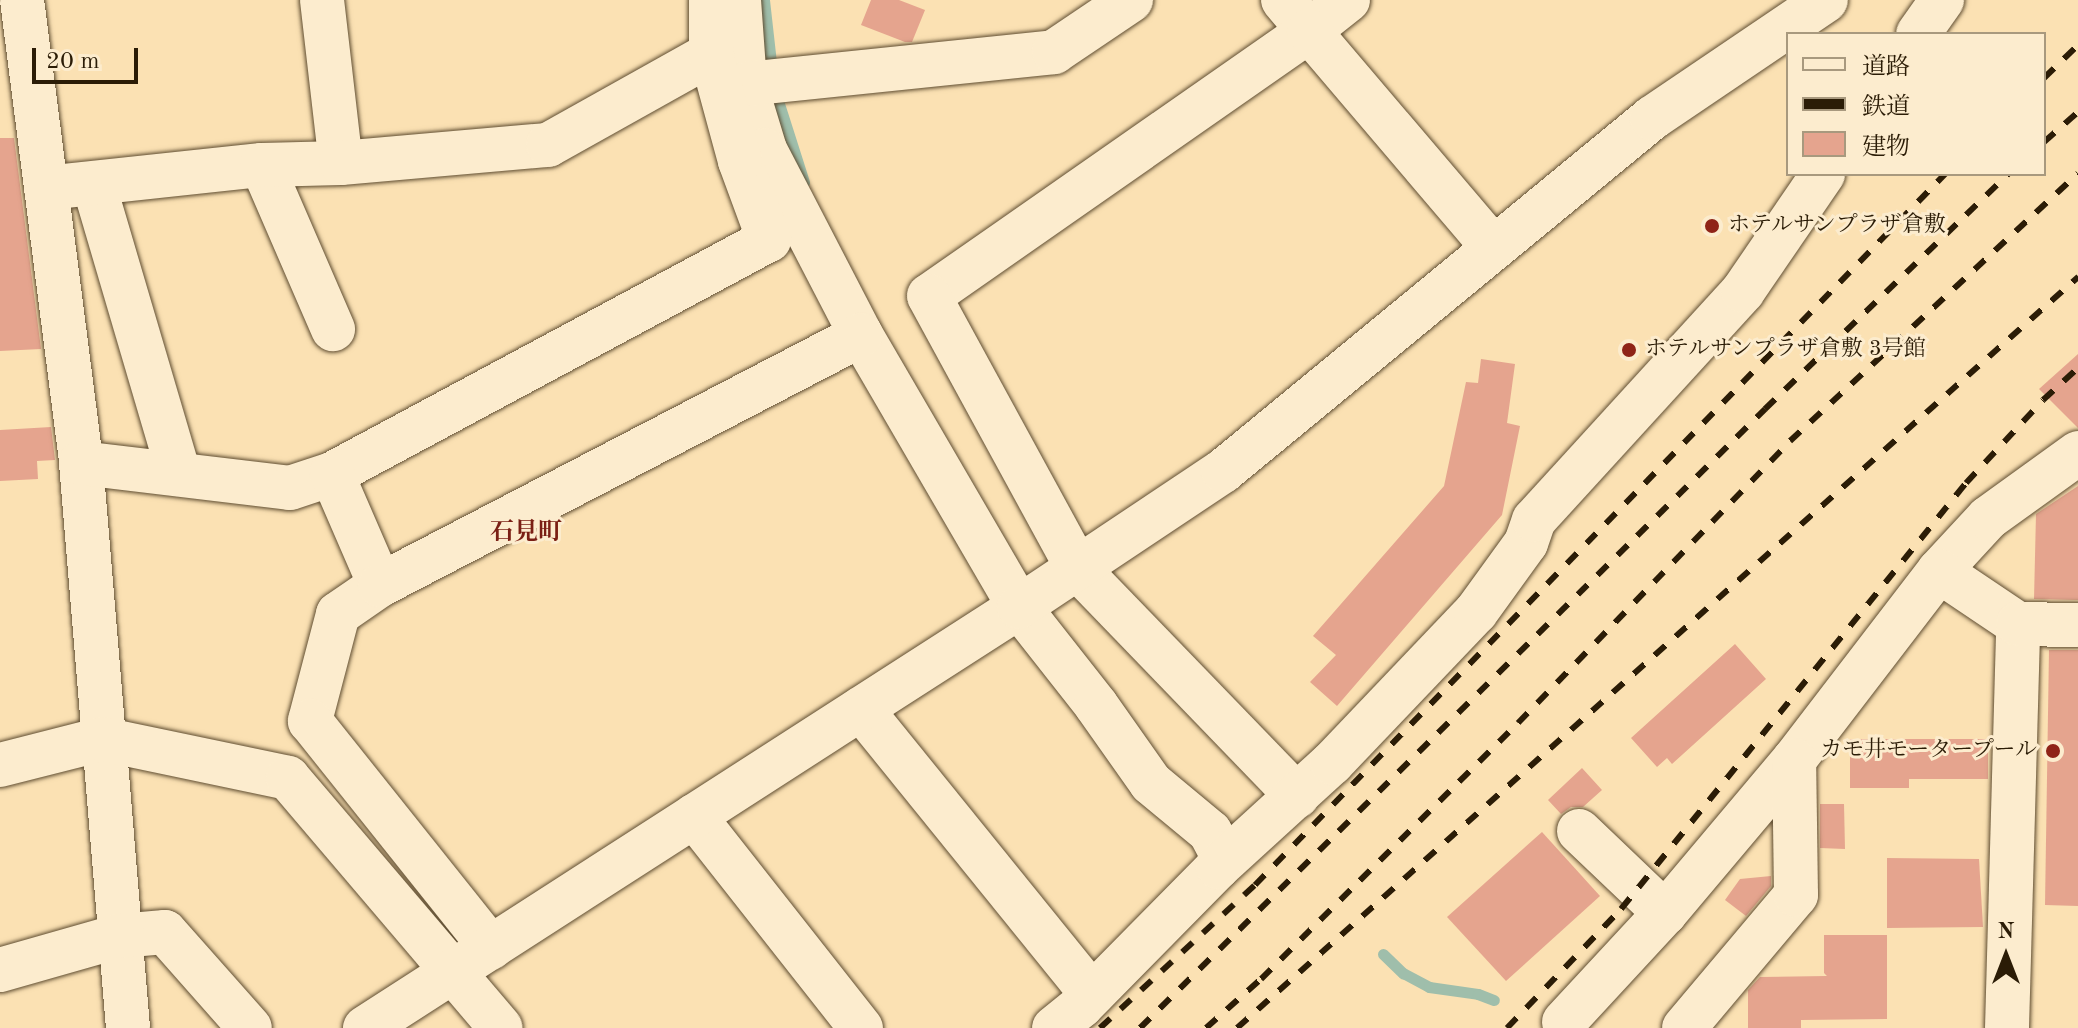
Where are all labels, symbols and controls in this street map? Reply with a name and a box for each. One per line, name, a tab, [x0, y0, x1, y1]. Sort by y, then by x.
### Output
scale bar	[36, 32, 142, 82]
legend	[1786, 32, 2046, 176]
text: 20 m	[46, 50, 100, 74]
text: 道路	[1862, 56, 1910, 80]
text: 鉄道	[1862, 96, 1910, 120]
text: 建物	[1862, 136, 1910, 160]
place label: ホテルサンプラザ倉敷	[1728, 213, 1948, 239]
marker: ホテルサンプラザ倉敷	[1703, 217, 1721, 235]
place label: ホテルサンプラザ倉敷 3号館	[1645, 337, 1928, 363]
marker: ホテルサンプラザ倉敷 3号館	[1620, 341, 1638, 359]
district label: 石見町	[490, 520, 562, 548]
place label: カモ井モータープール	[1819, 738, 2037, 764]
marker: カモ井モータープール	[2044, 742, 2062, 760]
north arrow	[1966, 916, 2046, 996]
text: N	[1998, 921, 2014, 943]

